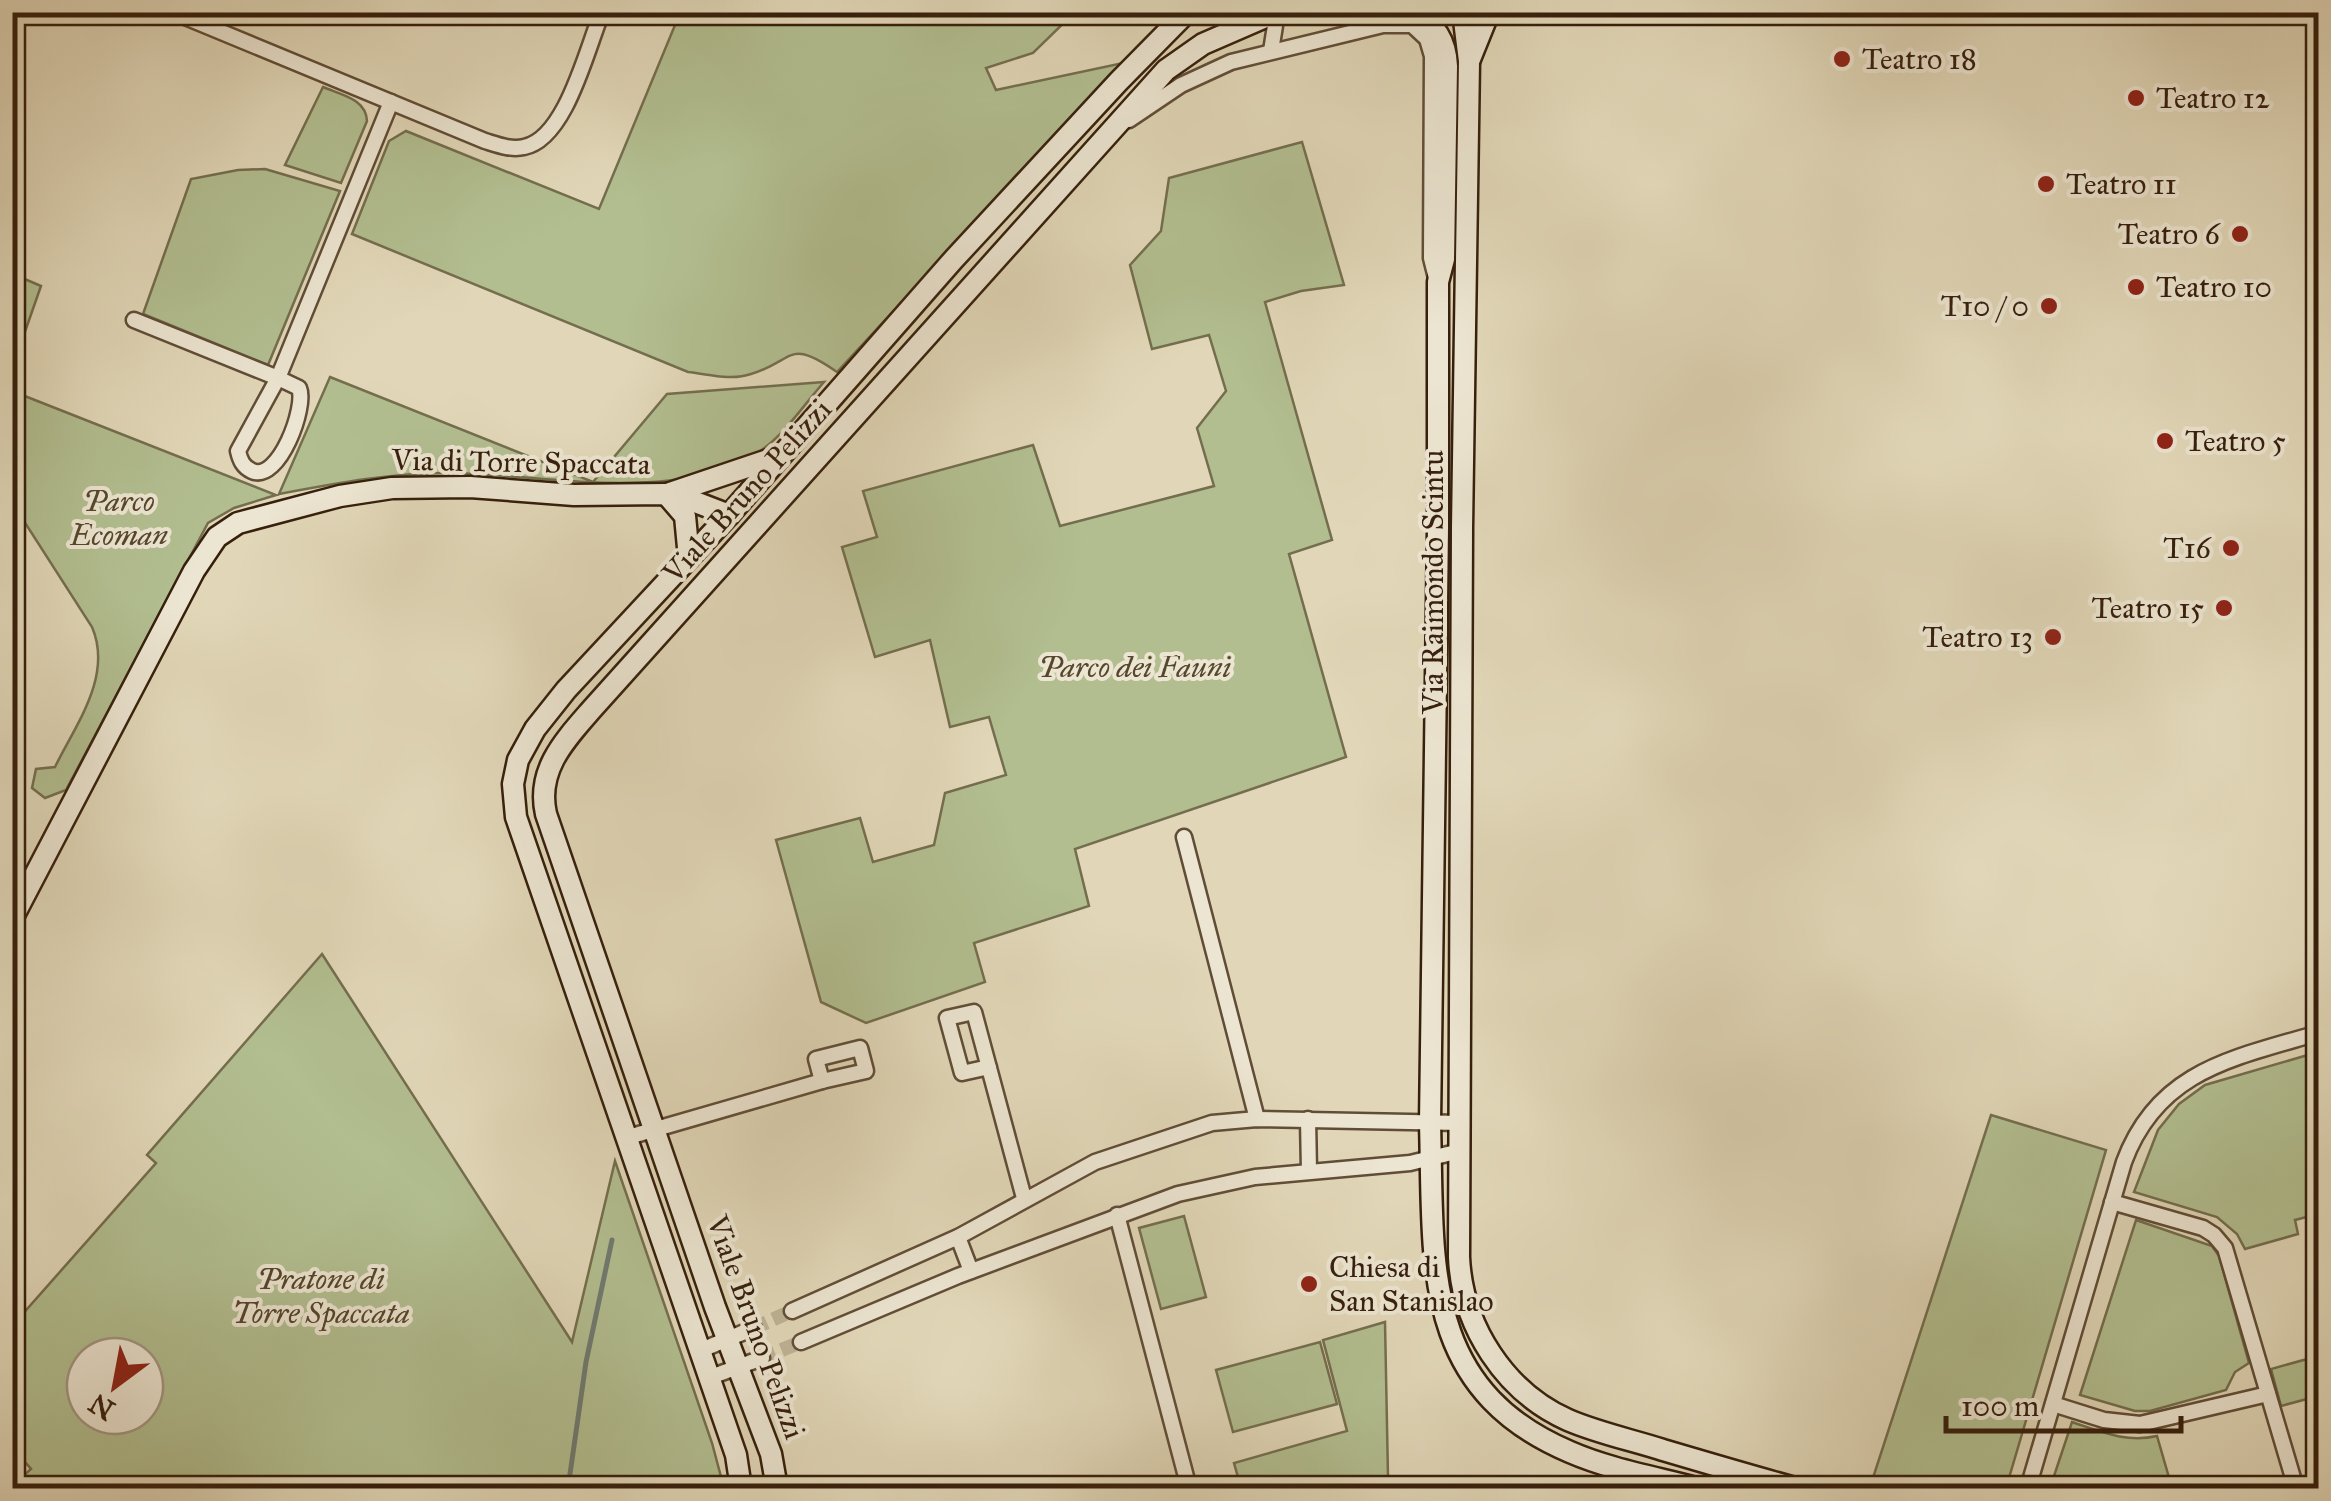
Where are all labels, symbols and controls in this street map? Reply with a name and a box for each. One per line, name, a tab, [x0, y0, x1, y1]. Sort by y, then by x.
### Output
place label: Teatro 18	[1862, 41, 1977, 77]
marker: Teatro 18	[1831, 48, 1853, 70]
place label: Teatro 12	[2156, 80, 2270, 116]
marker: Teatro 12	[2125, 87, 2147, 109]
place label: Teatro 11	[2066, 166, 2177, 202]
marker: Teatro 11	[2035, 173, 2057, 195]
place label: Teatro 6	[2118, 216, 2222, 252]
marker: Teatro 6	[2229, 223, 2251, 245]
place label: Teatro 10	[2156, 269, 2272, 305]
marker: Teatro 10	[2125, 276, 2147, 298]
place label: T10 / 0	[1941, 288, 2029, 324]
marker: T10 / 0	[2038, 295, 2060, 317]
street label: Viale Bruno Pelizzi	[654, 392, 839, 591]
place label: Teatro 5	[2185, 423, 2286, 459]
marker: Teatro 5	[2154, 430, 2176, 452]
street label: Via di Torre Spaccata	[390, 442, 651, 482]
street label: Via Raimondo Scintu	[1415, 450, 1451, 715]
park label: Parco Ecoman	[69, 483, 168, 553]
place label: T16	[2163, 530, 2213, 566]
marker: T16	[2220, 537, 2242, 559]
place label: Teatro 15	[2092, 590, 2204, 626]
marker: Teatro 15	[2213, 597, 2235, 619]
place label: Teatro 13	[1922, 619, 2033, 655]
marker: Teatro 13	[2042, 626, 2064, 648]
park label: Parco dei Fauni	[1039, 649, 1232, 685]
street label: Viale Bruno Pelizzi	[699, 1209, 813, 1444]
place label: Chiesa di San Stanislao	[1329, 1249, 1494, 1319]
park label: Pratone di Torre Spaccata	[232, 1261, 410, 1332]
marker: Chiesa di San Stanislao	[1298, 1273, 1320, 1295]
north arrow	[65, 1336, 165, 1436]
scale bar	[1946, 1371, 2181, 1433]
text: N	[82, 1386, 121, 1428]
text: 100 m	[1961, 1388, 2039, 1424]

